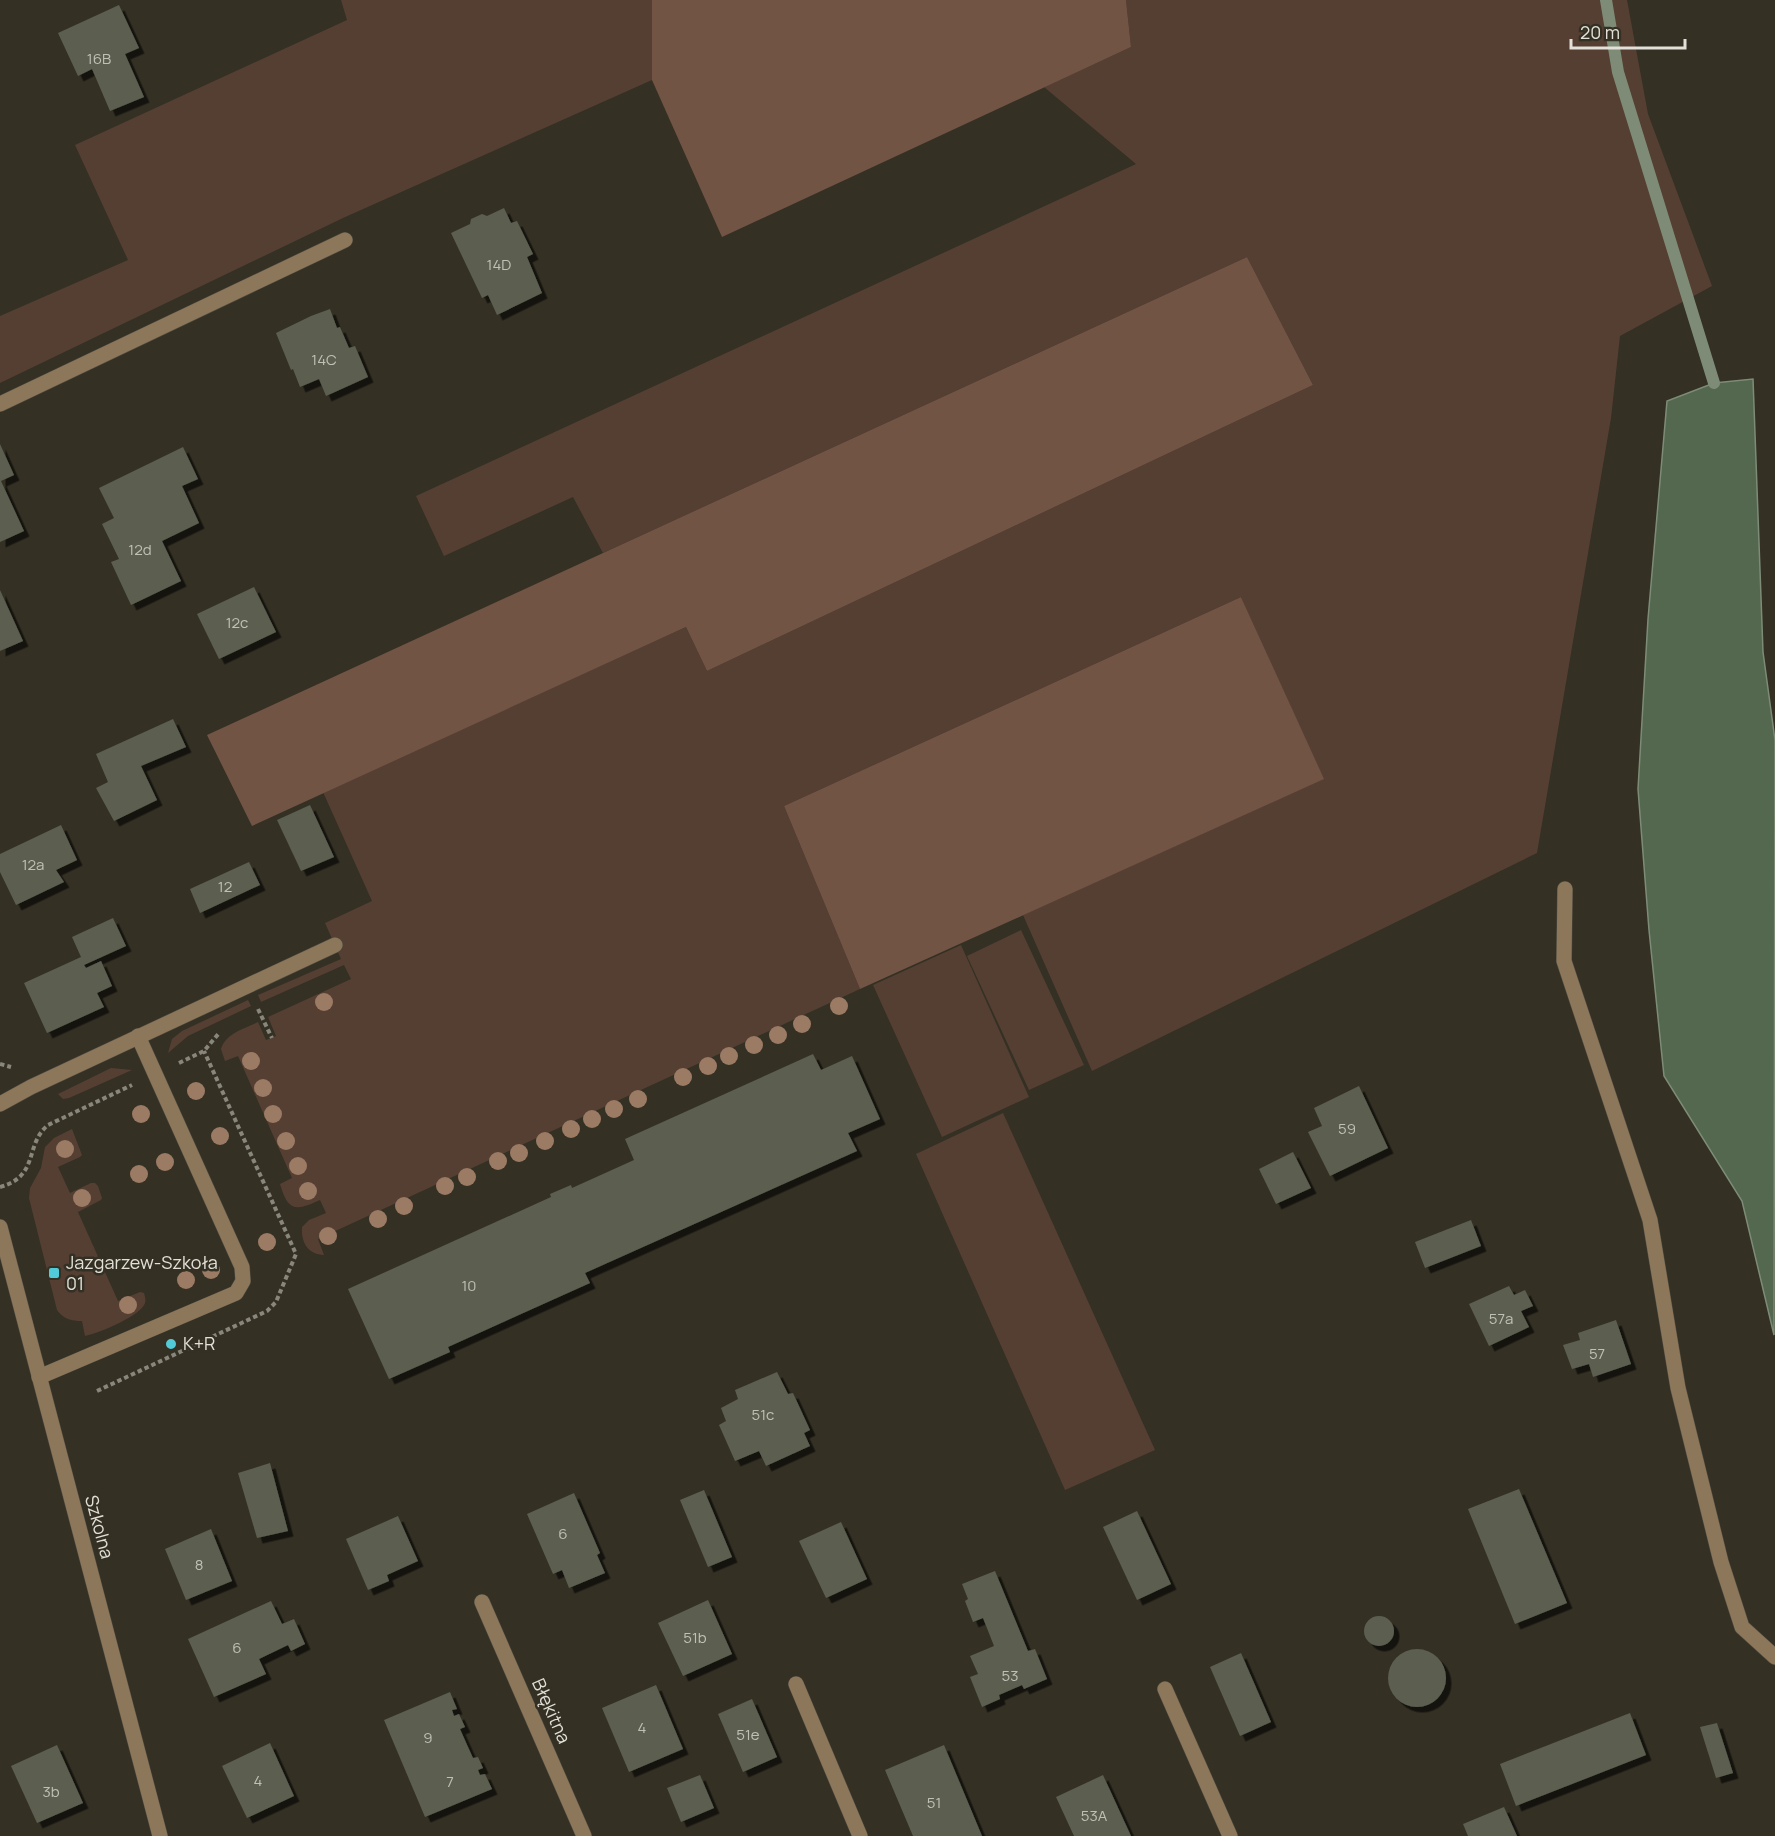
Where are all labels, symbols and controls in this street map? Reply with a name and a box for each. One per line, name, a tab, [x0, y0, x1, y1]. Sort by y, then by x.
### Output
scale bar	[1571, 12, 1685, 50]
text: 20 m	[1580, 20, 1620, 44]
house number: 16B	[87, 48, 111, 69]
house number: 14D	[487, 254, 511, 275]
house number: 14C	[311, 349, 337, 370]
house number: 12d	[128, 539, 152, 560]
house number: 12c	[226, 612, 248, 633]
house number: 12a	[22, 854, 44, 875]
house number: 12	[218, 876, 232, 897]
house number: 59	[1338, 1118, 1356, 1139]
place label: Jazgarzew-Szkoła 01	[66, 1250, 218, 1295]
marker: Jazgarzew-Szkoła 01	[47, 1266, 61, 1280]
house number: 10	[462, 1275, 477, 1296]
house number: 57a	[1489, 1308, 1513, 1329]
place label: K+R	[183, 1331, 215, 1355]
marker: K+R	[164, 1337, 178, 1351]
house number: 57	[1589, 1343, 1605, 1364]
house number: 51c	[752, 1404, 774, 1425]
street label: Szkolna	[80, 1492, 120, 1561]
house number: 6	[558, 1523, 568, 1544]
house number: 8	[195, 1554, 203, 1575]
house number: 51b	[683, 1627, 707, 1648]
house number: 6	[232, 1637, 242, 1658]
house number: 53	[1002, 1665, 1018, 1686]
street label: Błękitna	[527, 1674, 577, 1747]
house number: 4	[638, 1717, 647, 1738]
house number: 51e	[736, 1724, 760, 1745]
house number: 9	[423, 1727, 433, 1748]
house number: 4	[254, 1770, 263, 1791]
house number: 7	[446, 1771, 454, 1792]
house number: 3b	[42, 1781, 60, 1802]
house number: 51	[927, 1792, 941, 1813]
house number: 53A	[1081, 1805, 1108, 1826]

